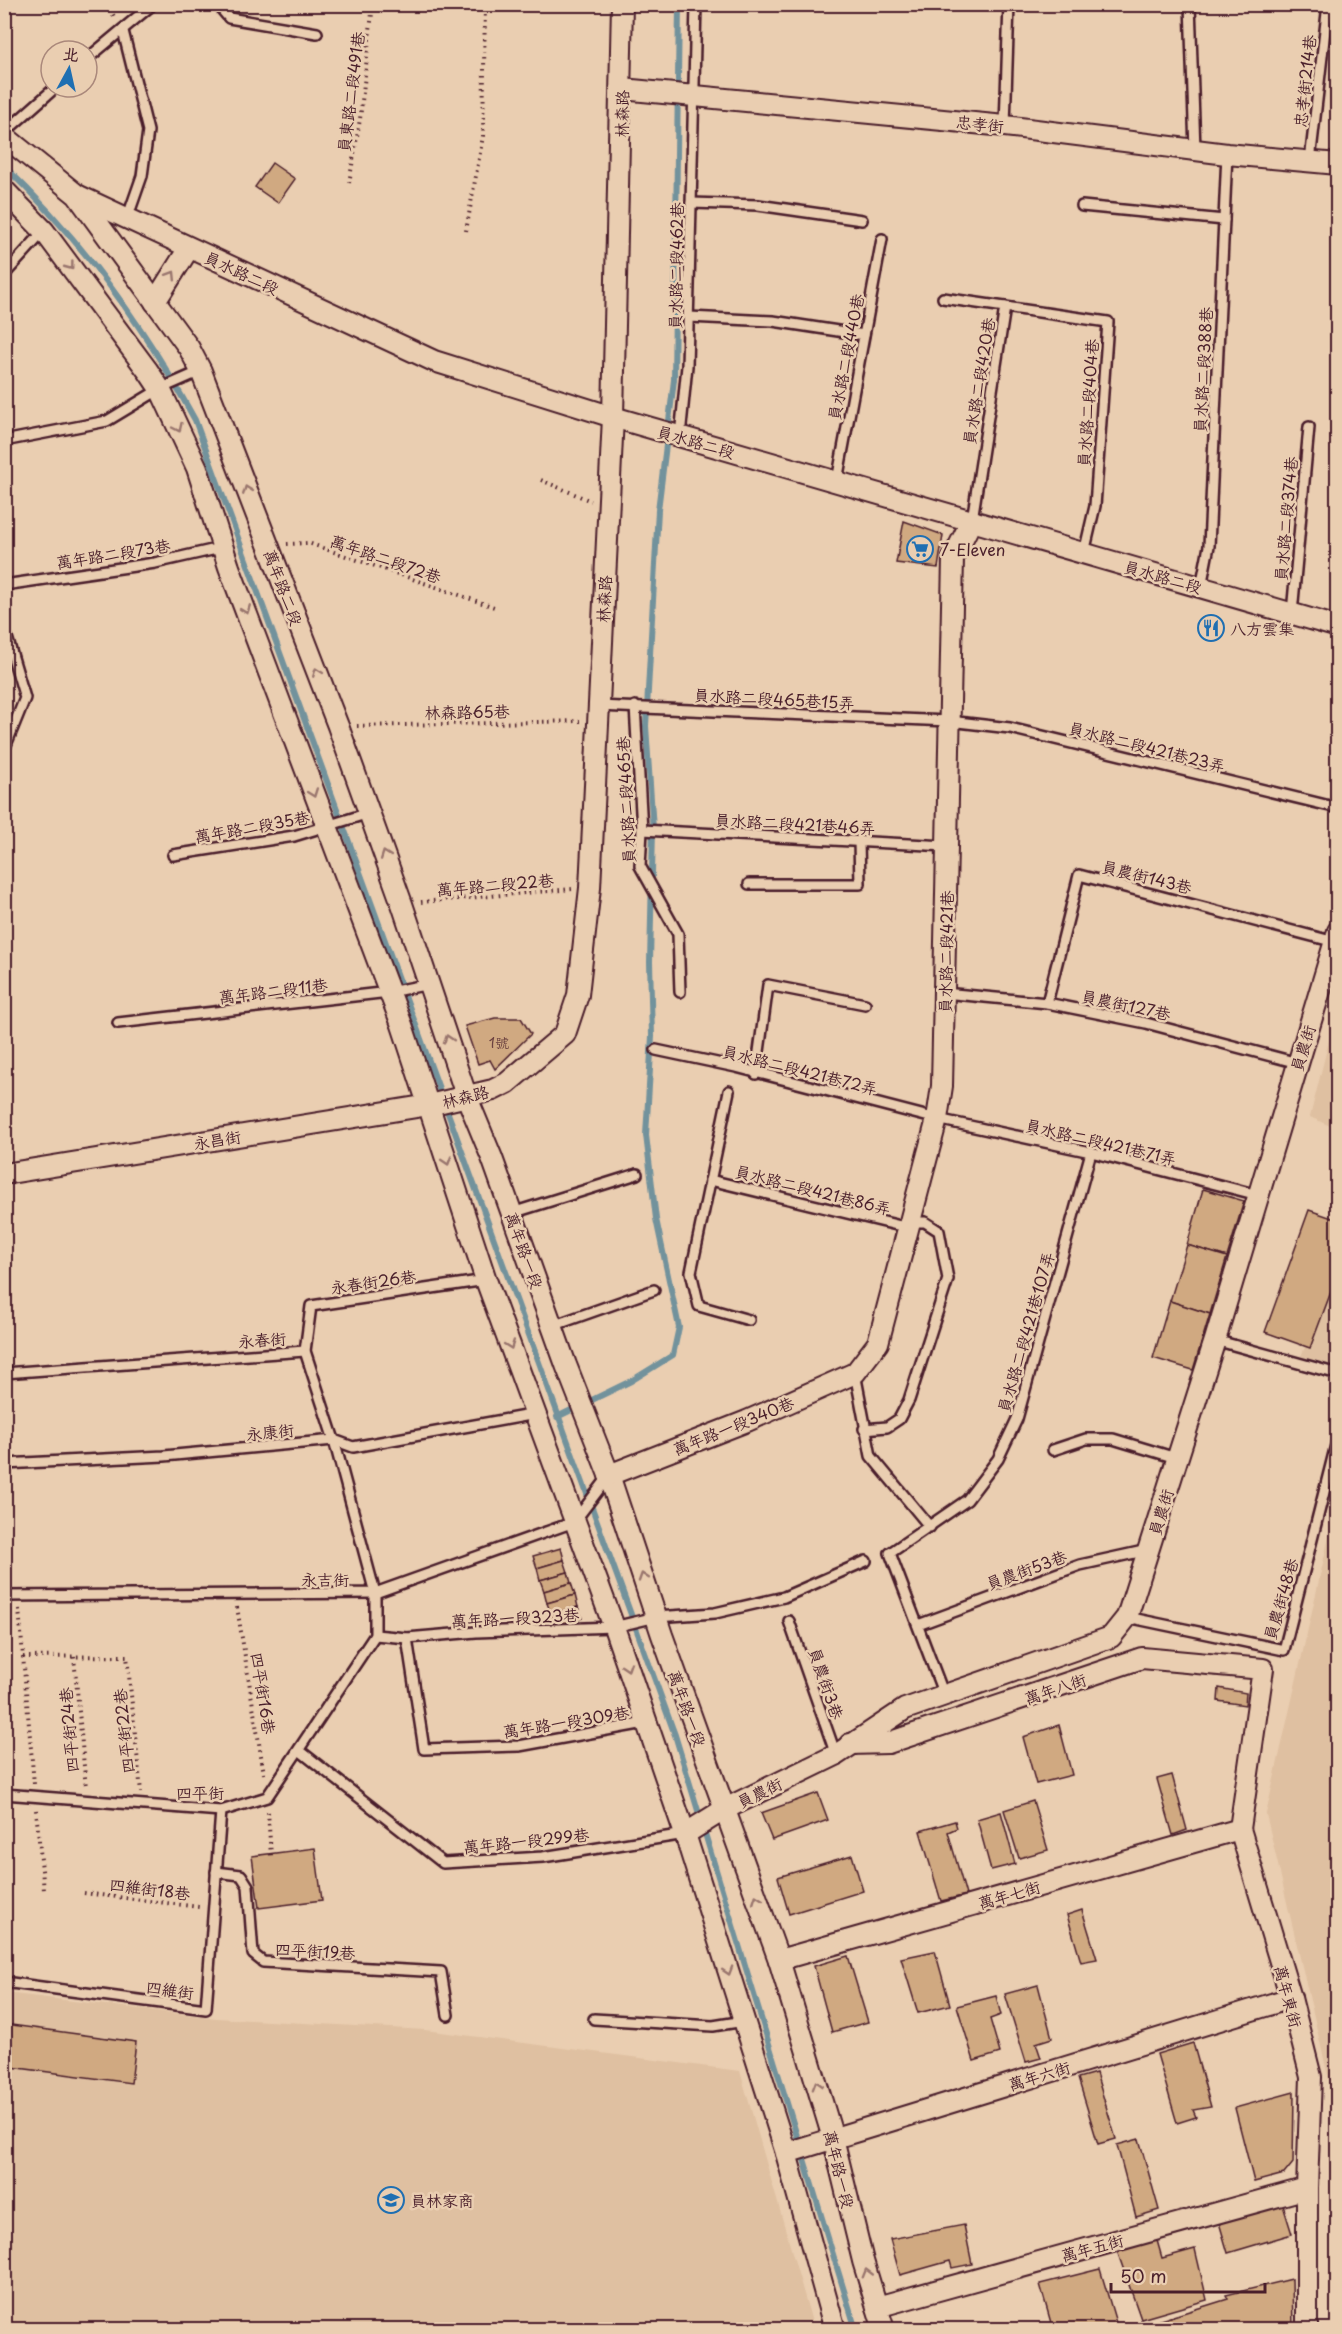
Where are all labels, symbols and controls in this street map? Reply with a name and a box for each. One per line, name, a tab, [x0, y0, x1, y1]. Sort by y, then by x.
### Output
street label: 員東路二段491巷	[331, 30, 369, 154]
street label: 忠孝街214巷	[1287, 33, 1321, 129]
north arrow	[39, 39, 99, 99]
text: 北	[62, 40, 81, 66]
street label: 林森路	[609, 90, 633, 138]
street label: 忠孝街	[955, 109, 1005, 137]
street label: 員水路二段462巷	[662, 202, 688, 330]
street label: 員水路二段	[201, 244, 283, 300]
one-way arrow	[63, 259, 74, 270]
one-way arrow	[165, 271, 177, 281]
street label: 員水路二段440巷	[821, 291, 869, 423]
street label: 員水路二段388巷	[1187, 306, 1217, 434]
street label: 員水路二段420巷	[956, 316, 1000, 446]
street label: 員水路二段404巷	[1071, 338, 1103, 468]
street label: 員水路二段	[654, 418, 738, 464]
one-way arrow	[171, 421, 183, 432]
street label: 員水路二段374巷	[1268, 456, 1302, 582]
one-way arrow	[242, 485, 254, 496]
street label: 萬年路二段72巷	[327, 528, 445, 588]
street label: 萬年路二段73巷	[54, 532, 172, 574]
supermarket icon: 7-Eleven	[905, 534, 935, 564]
place label: 7-Eleven	[940, 537, 1005, 561]
street label: 萬年路二段	[258, 545, 310, 629]
street label: 員水路二段	[1121, 553, 1205, 599]
street label: 林森路	[590, 574, 616, 624]
one-way arrow	[239, 604, 251, 615]
restaurant icon: 八方雲集	[1196, 613, 1226, 643]
place label: 八方雲集	[1230, 616, 1294, 640]
one-way arrow	[312, 667, 324, 678]
street label: 員水路二段465巷15弄	[693, 682, 855, 714]
street label: 林森路65巷	[424, 698, 510, 724]
street label: 員水路二段421巷23弄	[1066, 715, 1228, 777]
street label: 員水路二段465巷	[610, 736, 640, 864]
one-way arrow	[306, 787, 319, 798]
street label: 萬年路二段35巷	[193, 804, 311, 848]
street label: 員水路二段421巷46弄	[714, 807, 876, 839]
one-way arrow	[379, 850, 392, 861]
street label: 員農街143巷	[1099, 853, 1195, 899]
street label: 萬年路二段22巷	[435, 867, 555, 901]
street label: 員水路二段421巷	[932, 890, 958, 1014]
street label: 萬年路二段11巷	[217, 971, 329, 1009]
street label: 員農街127巷	[1079, 983, 1173, 1025]
street label: 員農街	[1284, 1022, 1320, 1074]
house number: 1號	[489, 1032, 509, 1053]
one-way arrow	[443, 1034, 455, 1045]
street label: 員水路二段421巷72弄	[720, 1038, 880, 1100]
street label: 林森路	[439, 1079, 491, 1113]
street label: 員水路二段421巷71弄	[1023, 1112, 1179, 1170]
street label: 永昌街	[191, 1123, 243, 1155]
one-way arrow	[440, 1155, 453, 1166]
street label: 員水路二段421巷86弄	[732, 1158, 894, 1220]
street label: 萬年路一段	[500, 1208, 550, 1292]
street label: 員水路二段421巷107弄	[990, 1249, 1060, 1415]
street label: 永春街26巷	[329, 1263, 417, 1299]
street label: 永春街	[237, 1325, 287, 1353]
one-way arrow	[503, 1339, 515, 1350]
street label: 萬年路一段340巷	[669, 1390, 797, 1460]
street label: 永康街	[245, 1417, 295, 1445]
street label: 員農街	[1142, 1486, 1178, 1538]
street label: 員農街53巷	[982, 1543, 1070, 1595]
street label: 員農街48巷	[1257, 1555, 1303, 1643]
street label: 永吉街	[301, 1567, 349, 1591]
one-way arrow	[638, 1572, 651, 1583]
street label: 萬年路一段323巷	[450, 1602, 580, 1632]
street label: 員農街3巷	[804, 1644, 850, 1722]
street label: 四平街16巷	[246, 1650, 282, 1736]
one-way arrow	[620, 1661, 633, 1672]
street label: 萬年路一段	[663, 1666, 713, 1750]
street label: 萬年八街	[1021, 1666, 1089, 1710]
street label: 四平街24巷	[52, 1686, 84, 1774]
street label: 四平街22巷	[107, 1687, 139, 1775]
street label: 萬年路一段309巷	[501, 1699, 631, 1743]
street label: 員農街	[732, 1771, 786, 1813]
street label: 四平街	[176, 1780, 224, 1804]
street label: 萬年路一段299巷	[462, 1821, 590, 1859]
street label: 四維街18巷	[108, 1871, 192, 1905]
street label: 萬年七街	[975, 1874, 1043, 1914]
one-way arrow	[752, 1895, 765, 1905]
street label: 四平街19巷	[274, 1936, 356, 1964]
street label: 萬年東街	[1269, 1962, 1309, 2030]
one-way arrow	[721, 1965, 733, 1976]
street label: 四維街	[145, 1974, 195, 2004]
street label: 萬年六街	[1005, 2054, 1073, 2096]
one-way arrow	[812, 2080, 824, 2091]
street label: 萬年路一段	[819, 2127, 861, 2211]
school or university icon: 員林家商	[376, 2185, 406, 2215]
place label: 員林家商	[410, 2188, 474, 2212]
street label: 萬年五街	[1058, 2227, 1126, 2267]
scale bar	[1111, 2256, 1266, 2294]
text: 50 m	[1120, 2262, 1167, 2289]
one-way arrow	[862, 2268, 874, 2279]

